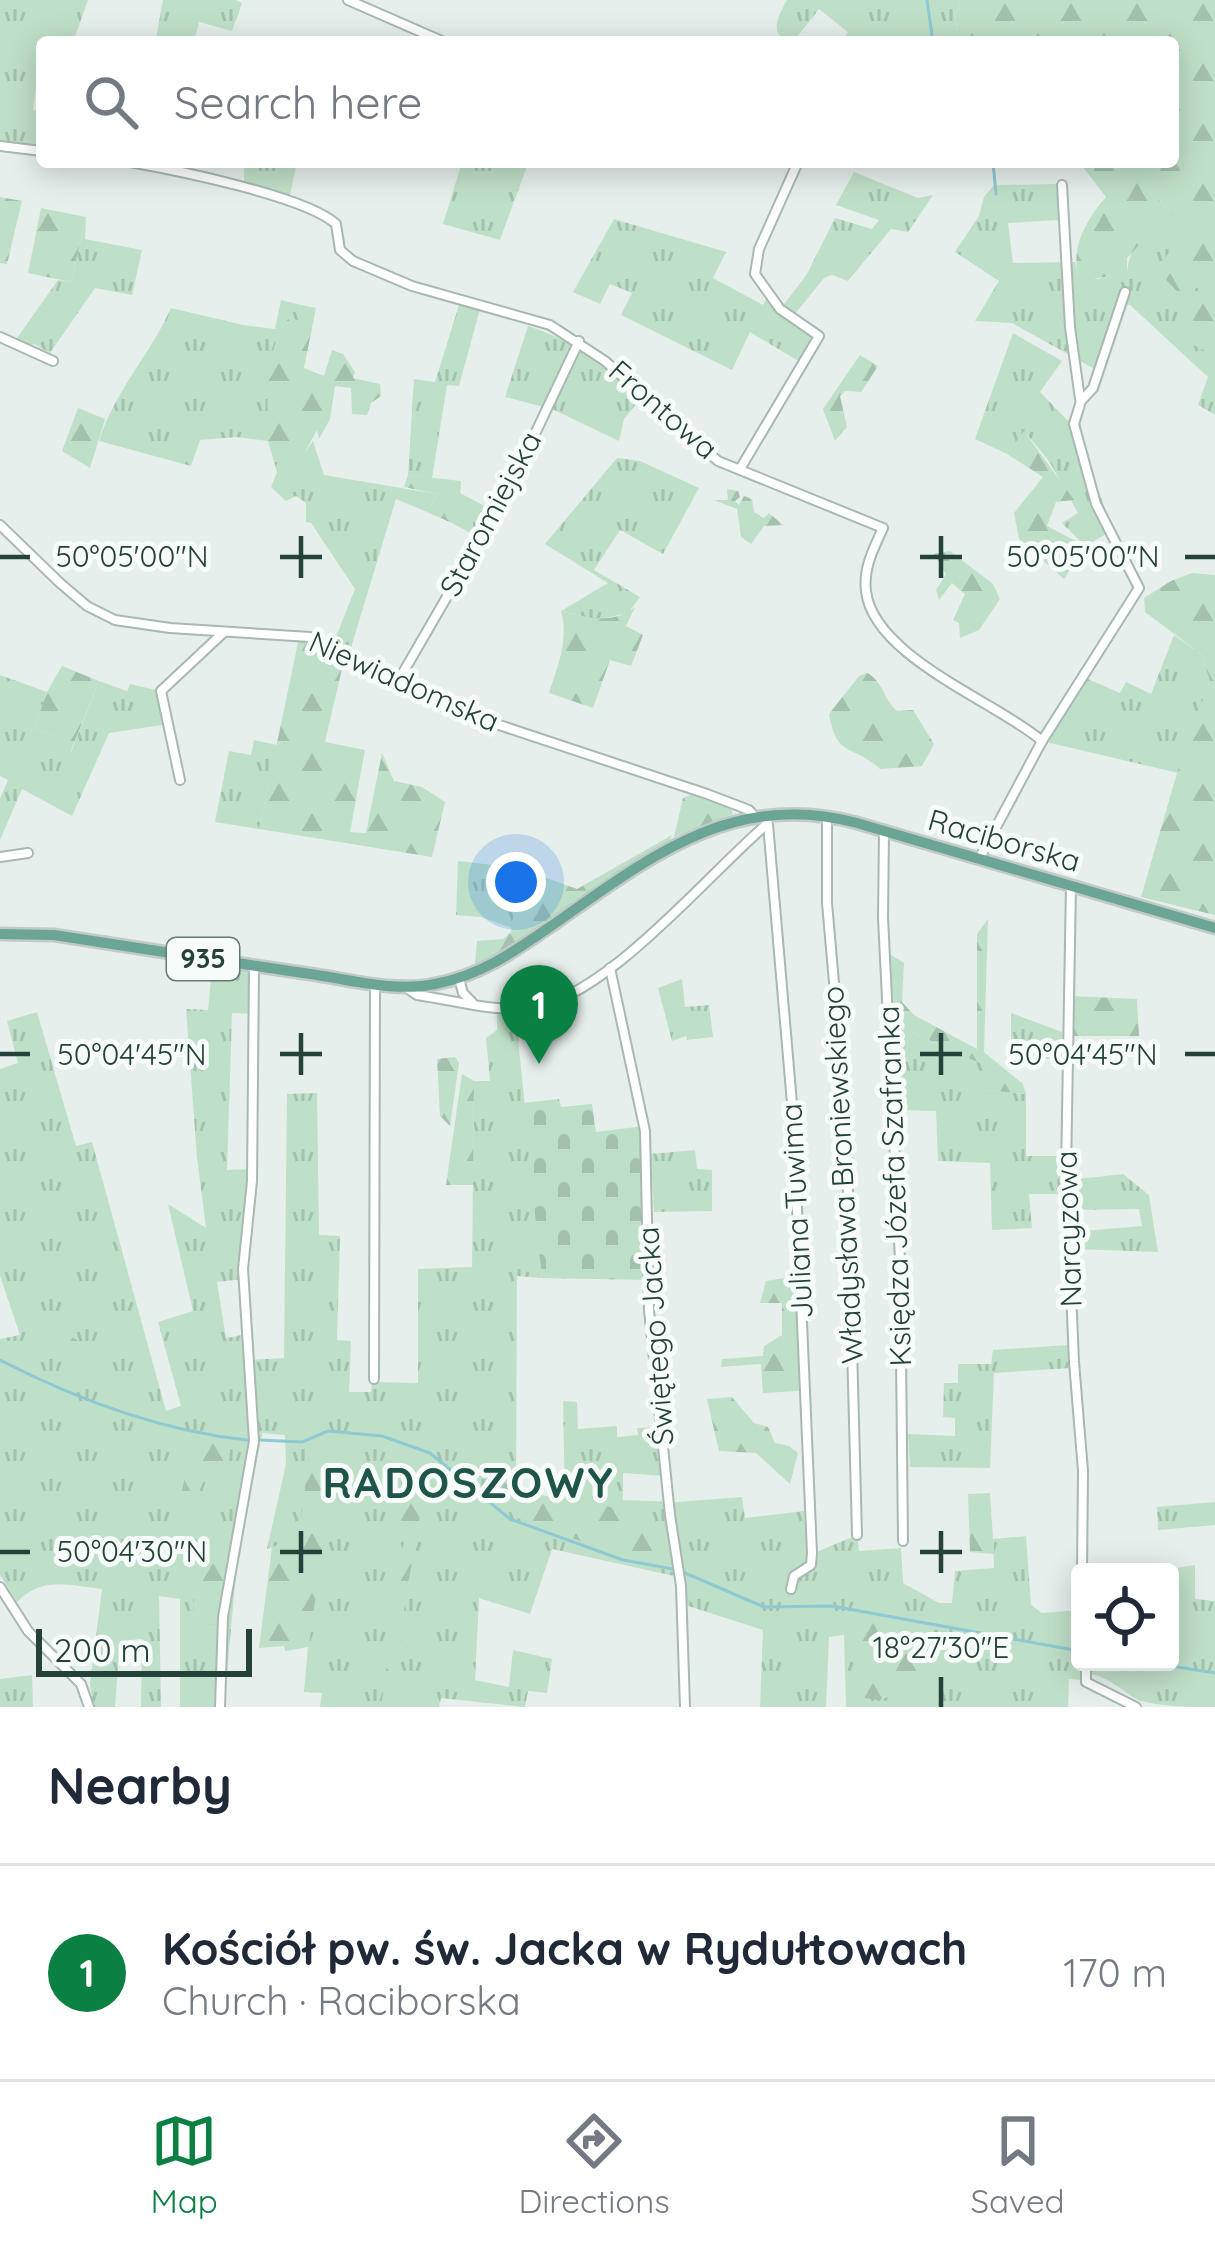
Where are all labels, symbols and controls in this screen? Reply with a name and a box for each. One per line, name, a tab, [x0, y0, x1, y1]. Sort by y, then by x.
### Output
search box	[36, 36, 1179, 168]
icon: search	[78, 69, 144, 135]
text: Search here	[174, 74, 422, 130]
street label: Frontowa	[601, 352, 726, 467]
street label: Staromiejska	[431, 425, 549, 602]
text: 50°05'00"N	[55, 537, 209, 575]
text: 50°05'00"N	[1006, 537, 1160, 575]
street label: Niewiadomska	[303, 622, 505, 740]
street label: Raciborska	[924, 800, 1085, 880]
your location	[486, 852, 546, 912]
road number: 935	[167, 938, 239, 980]
pin: 1	[500, 965, 578, 1064]
street label: Władysława Broniewskiego	[813, 985, 871, 1365]
street label: Księdza Józefa Szafranka	[869, 1005, 919, 1367]
text: 50°04'45"N	[57, 1035, 207, 1073]
text: 50°04'45"N	[1008, 1035, 1158, 1073]
street label: Juliana Tuwima	[771, 1102, 821, 1320]
street label: Narcyzowa	[1046, 1150, 1090, 1308]
street label: Świętego Jacka	[628, 1225, 682, 1447]
district label: RADOSZOWY	[323, 1456, 616, 1509]
text: 50°04'30"N	[57, 1532, 207, 1570]
map controls	[1071, 1563, 1179, 1671]
button: locate	[1071, 1563, 1179, 1671]
scale bar	[36, 1623, 252, 1676]
text: 18°27'30"E	[873, 1628, 1009, 1666]
text: 200 m	[54, 1629, 151, 1670]
text: Nearby	[48, 1753, 232, 1817]
text: Kościół pw. św. Jacka w Rydułtowach	[162, 1920, 967, 1976]
text: 1	[79, 1948, 95, 1997]
text: 170 m	[1063, 1948, 1167, 1997]
text: Church · Raciborska	[162, 1976, 521, 2025]
tab: Map	[150, 2108, 218, 2221]
tab: Directions	[518, 2108, 670, 2221]
tab: Saved	[971, 2108, 1065, 2221]

